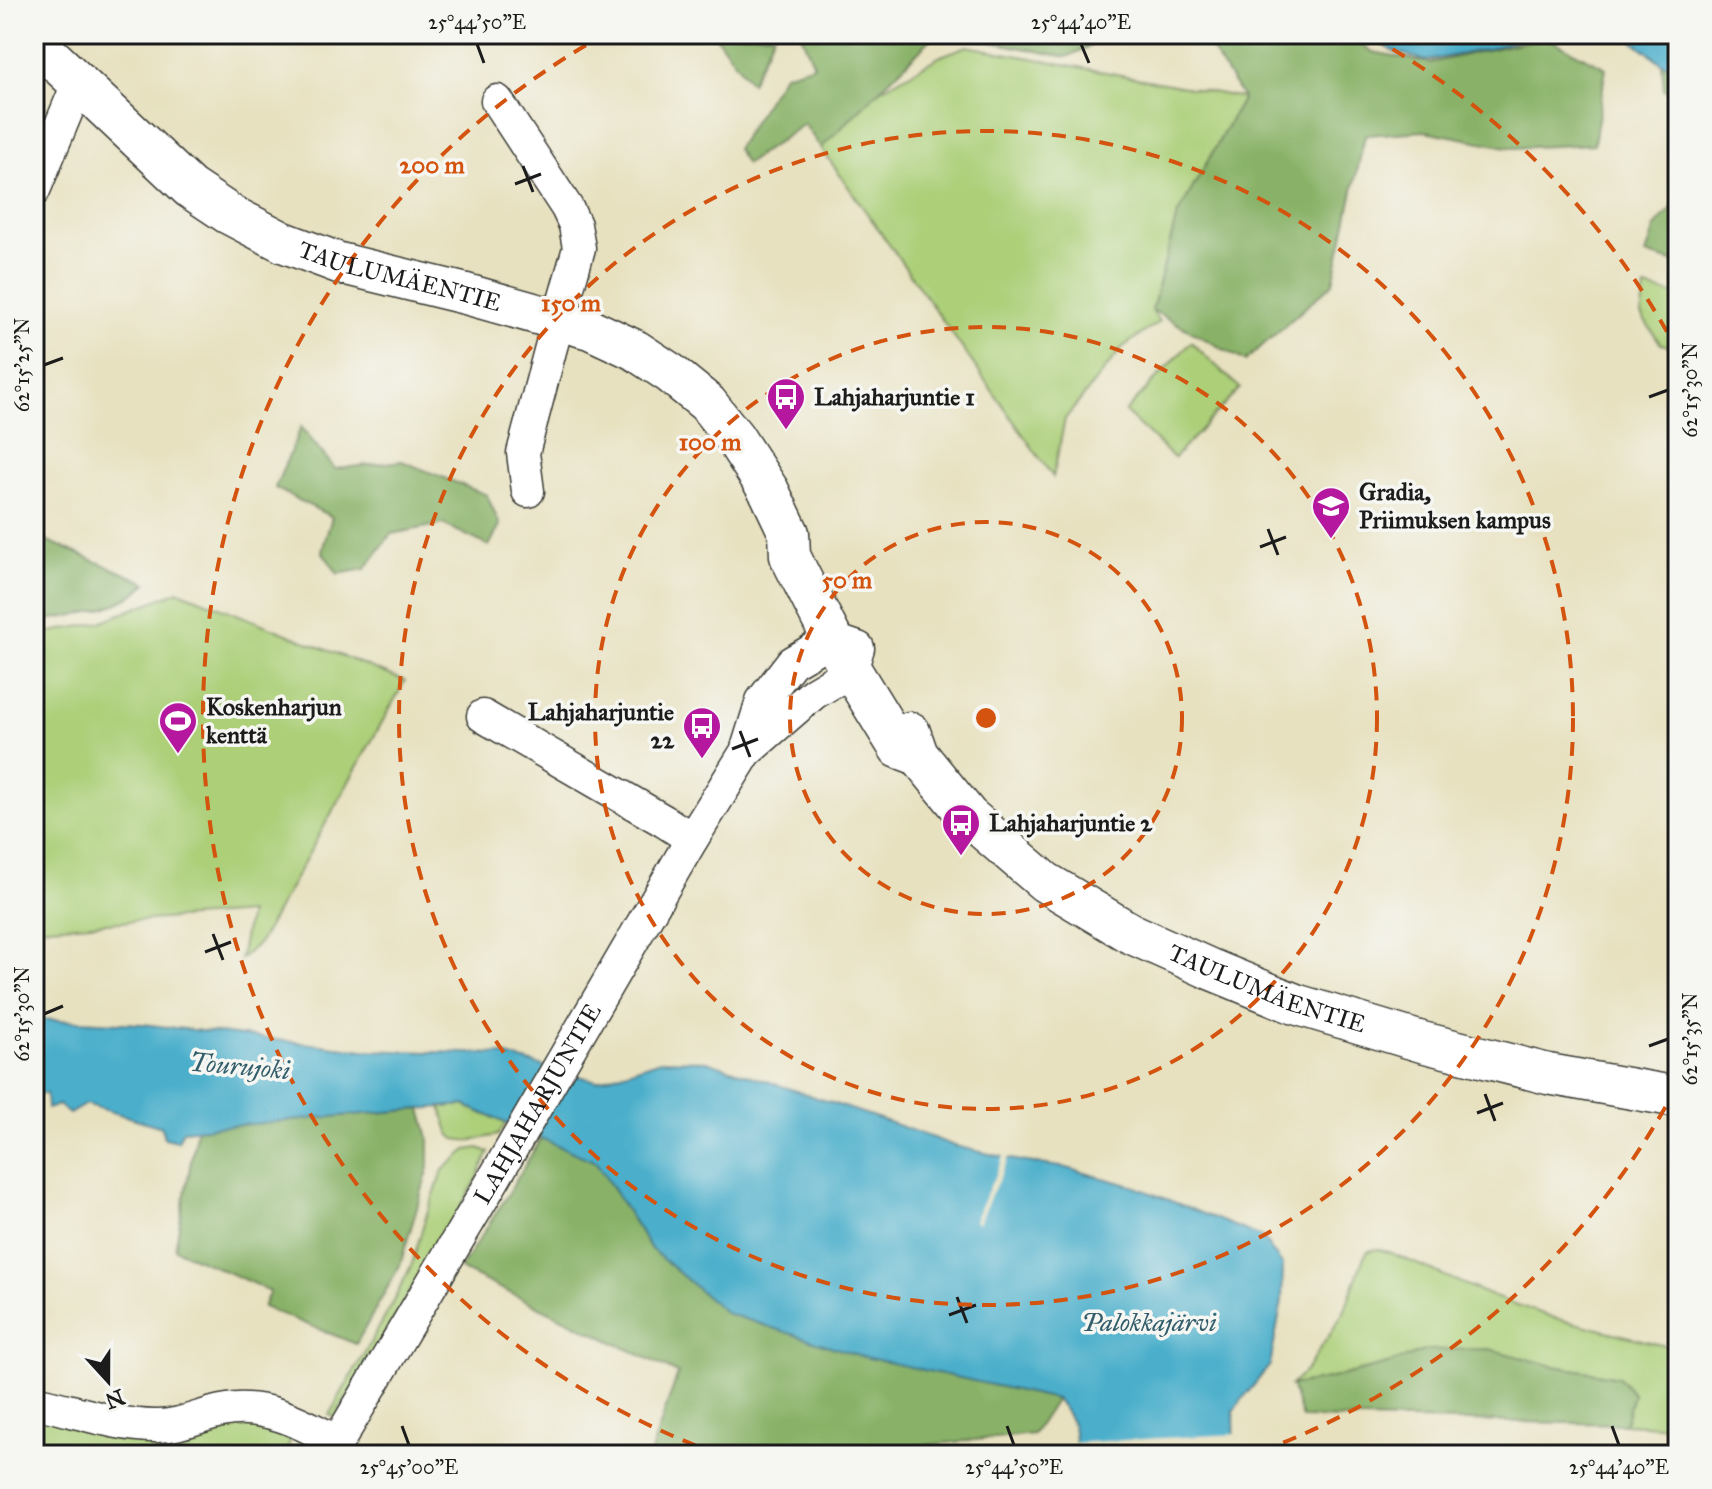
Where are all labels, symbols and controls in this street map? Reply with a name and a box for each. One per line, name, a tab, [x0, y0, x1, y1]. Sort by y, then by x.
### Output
text: 25°44'50"E	[428, 10, 526, 34]
text: 25°44'40"E	[1031, 10, 1131, 34]
text: 200 m	[399, 150, 465, 180]
street label: TAULUMÄENTIE	[294, 234, 505, 318]
text: 150 m	[541, 288, 602, 318]
text: 62°15'25"N	[10, 318, 34, 412]
text: 62°15'30"N	[1678, 342, 1702, 438]
bus stop icon: Lahjaharjuntie 1	[765, 376, 807, 431]
place label: Lahjaharjuntie 1	[814, 382, 975, 412]
text: 100 m	[679, 427, 742, 457]
place label: Gradia, Priimuksen kampus	[1359, 477, 1551, 535]
school or university icon: Gradia, Priimuksen kampus	[1310, 485, 1352, 540]
text: 50 m	[822, 565, 873, 595]
place label: Koskenharjun kenttä	[206, 692, 342, 750]
place label: Lahjaharjuntie 22	[528, 697, 675, 755]
sports icon: Koskenharjun kenttä	[157, 700, 199, 755]
centre of rings	[972, 704, 1000, 732]
bus stop icon: Lahjaharjuntie 22	[681, 705, 723, 760]
bus stop icon: Lahjaharjuntie 2	[940, 802, 982, 857]
place label: Lahjaharjuntie 2	[989, 808, 1153, 838]
street label: TAULUMÄENTIE	[1164, 937, 1369, 1039]
text: 62°15'30"N	[10, 966, 34, 1062]
text: 62°15'35"N	[1678, 992, 1702, 1085]
street label: LAHJAHARJUNTIE	[467, 998, 608, 1210]
water label: Tourujoki	[188, 1046, 292, 1086]
water label: Palokkajärvi	[1081, 1306, 1217, 1338]
north arrow	[68, 1341, 148, 1421]
text: N	[101, 1383, 129, 1415]
text: 25°45'00"E	[360, 1455, 458, 1479]
text: 25°44'50"E	[965, 1455, 1063, 1479]
text: 25°44'40"E	[1569, 1455, 1669, 1479]

